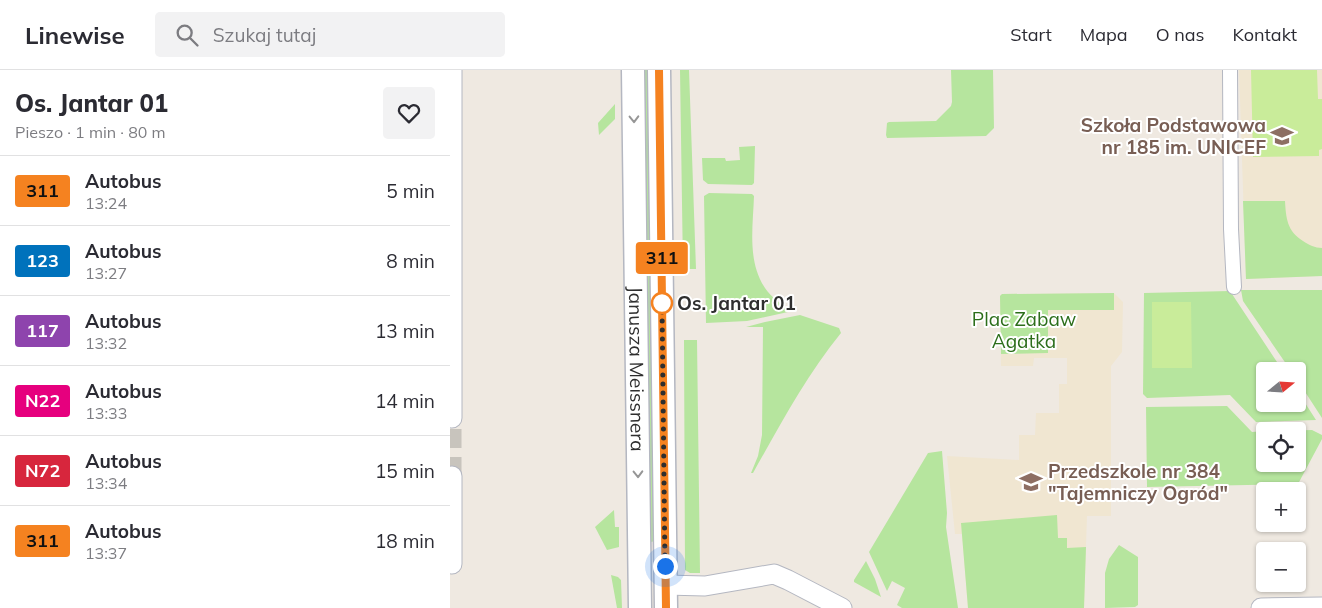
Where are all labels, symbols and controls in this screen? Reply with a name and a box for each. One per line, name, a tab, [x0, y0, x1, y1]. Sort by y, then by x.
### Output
search box	[155, 12, 505, 57]
text: Linewise	[25, 20, 125, 50]
icon: search	[173, 21, 201, 49]
text: Szukaj tutaj	[213, 23, 316, 47]
text: Start	[1010, 23, 1052, 46]
text: Mapa	[1080, 23, 1128, 46]
text: O nas	[1156, 23, 1205, 46]
text: Kontakt	[1233, 23, 1297, 46]
button: heart	[383, 87, 435, 139]
text: Os. Jantar 01	[15, 88, 168, 118]
place label: Szkoła Podstawowa nr 185 im. UNICEF	[1081, 113, 1266, 159]
one-way arrow	[628, 115, 639, 123]
text: Pieszo · 1 min · 80 m	[15, 122, 166, 142]
school or university icon: Szkoła Podstawowa nr 185 im. UNICEF	[1269, 123, 1295, 149]
text: Autobus	[85, 169, 162, 193]
text: 311	[26, 179, 59, 202]
text: 5 min	[386, 179, 435, 203]
text: 13:24	[85, 193, 127, 213]
text: Autobus	[85, 239, 162, 263]
line badge: 311	[633, 242, 691, 274]
text: 311	[646, 246, 678, 269]
text: 123	[26, 249, 59, 272]
text: 8 min	[386, 249, 435, 273]
text: 13:27	[85, 263, 127, 283]
street label: Janusza Meissnera	[624, 286, 650, 452]
place label: Os. Jantar 01	[677, 291, 796, 315]
marker: Os. Jantar 01	[651, 292, 673, 314]
park label: Plac Zabaw Agatka	[972, 307, 1076, 353]
text: Autobus	[85, 309, 162, 333]
text: 117	[26, 319, 59, 342]
text: 13 min	[375, 319, 435, 343]
text: 13:32	[85, 333, 127, 353]
north arrow	[1256, 362, 1306, 412]
map controls	[1256, 362, 1306, 592]
text: Autobus	[85, 379, 162, 403]
text: N22	[25, 389, 60, 412]
text: 14 min	[375, 389, 435, 413]
text: 13:33	[85, 403, 127, 423]
button: locate	[1256, 422, 1306, 472]
text: Autobus	[85, 449, 162, 473]
text: N72	[25, 459, 60, 482]
text: 15 min	[375, 459, 435, 483]
place label: Przedszkole nr 384 "Tajemniczy Ogród"	[1048, 459, 1228, 505]
school or university icon: Przedszkole nr 384 "Tajemniczy Ogród"	[1018, 469, 1044, 495]
one-way arrow	[633, 470, 643, 478]
text: 13:34	[85, 473, 127, 493]
button: +	[1256, 482, 1306, 532]
text: Autobus	[85, 519, 162, 543]
text: 311	[26, 529, 59, 552]
text: 18 min	[375, 529, 435, 553]
button: −	[1256, 542, 1306, 592]
text: 13:37	[85, 543, 127, 563]
your location	[653, 554, 678, 579]

